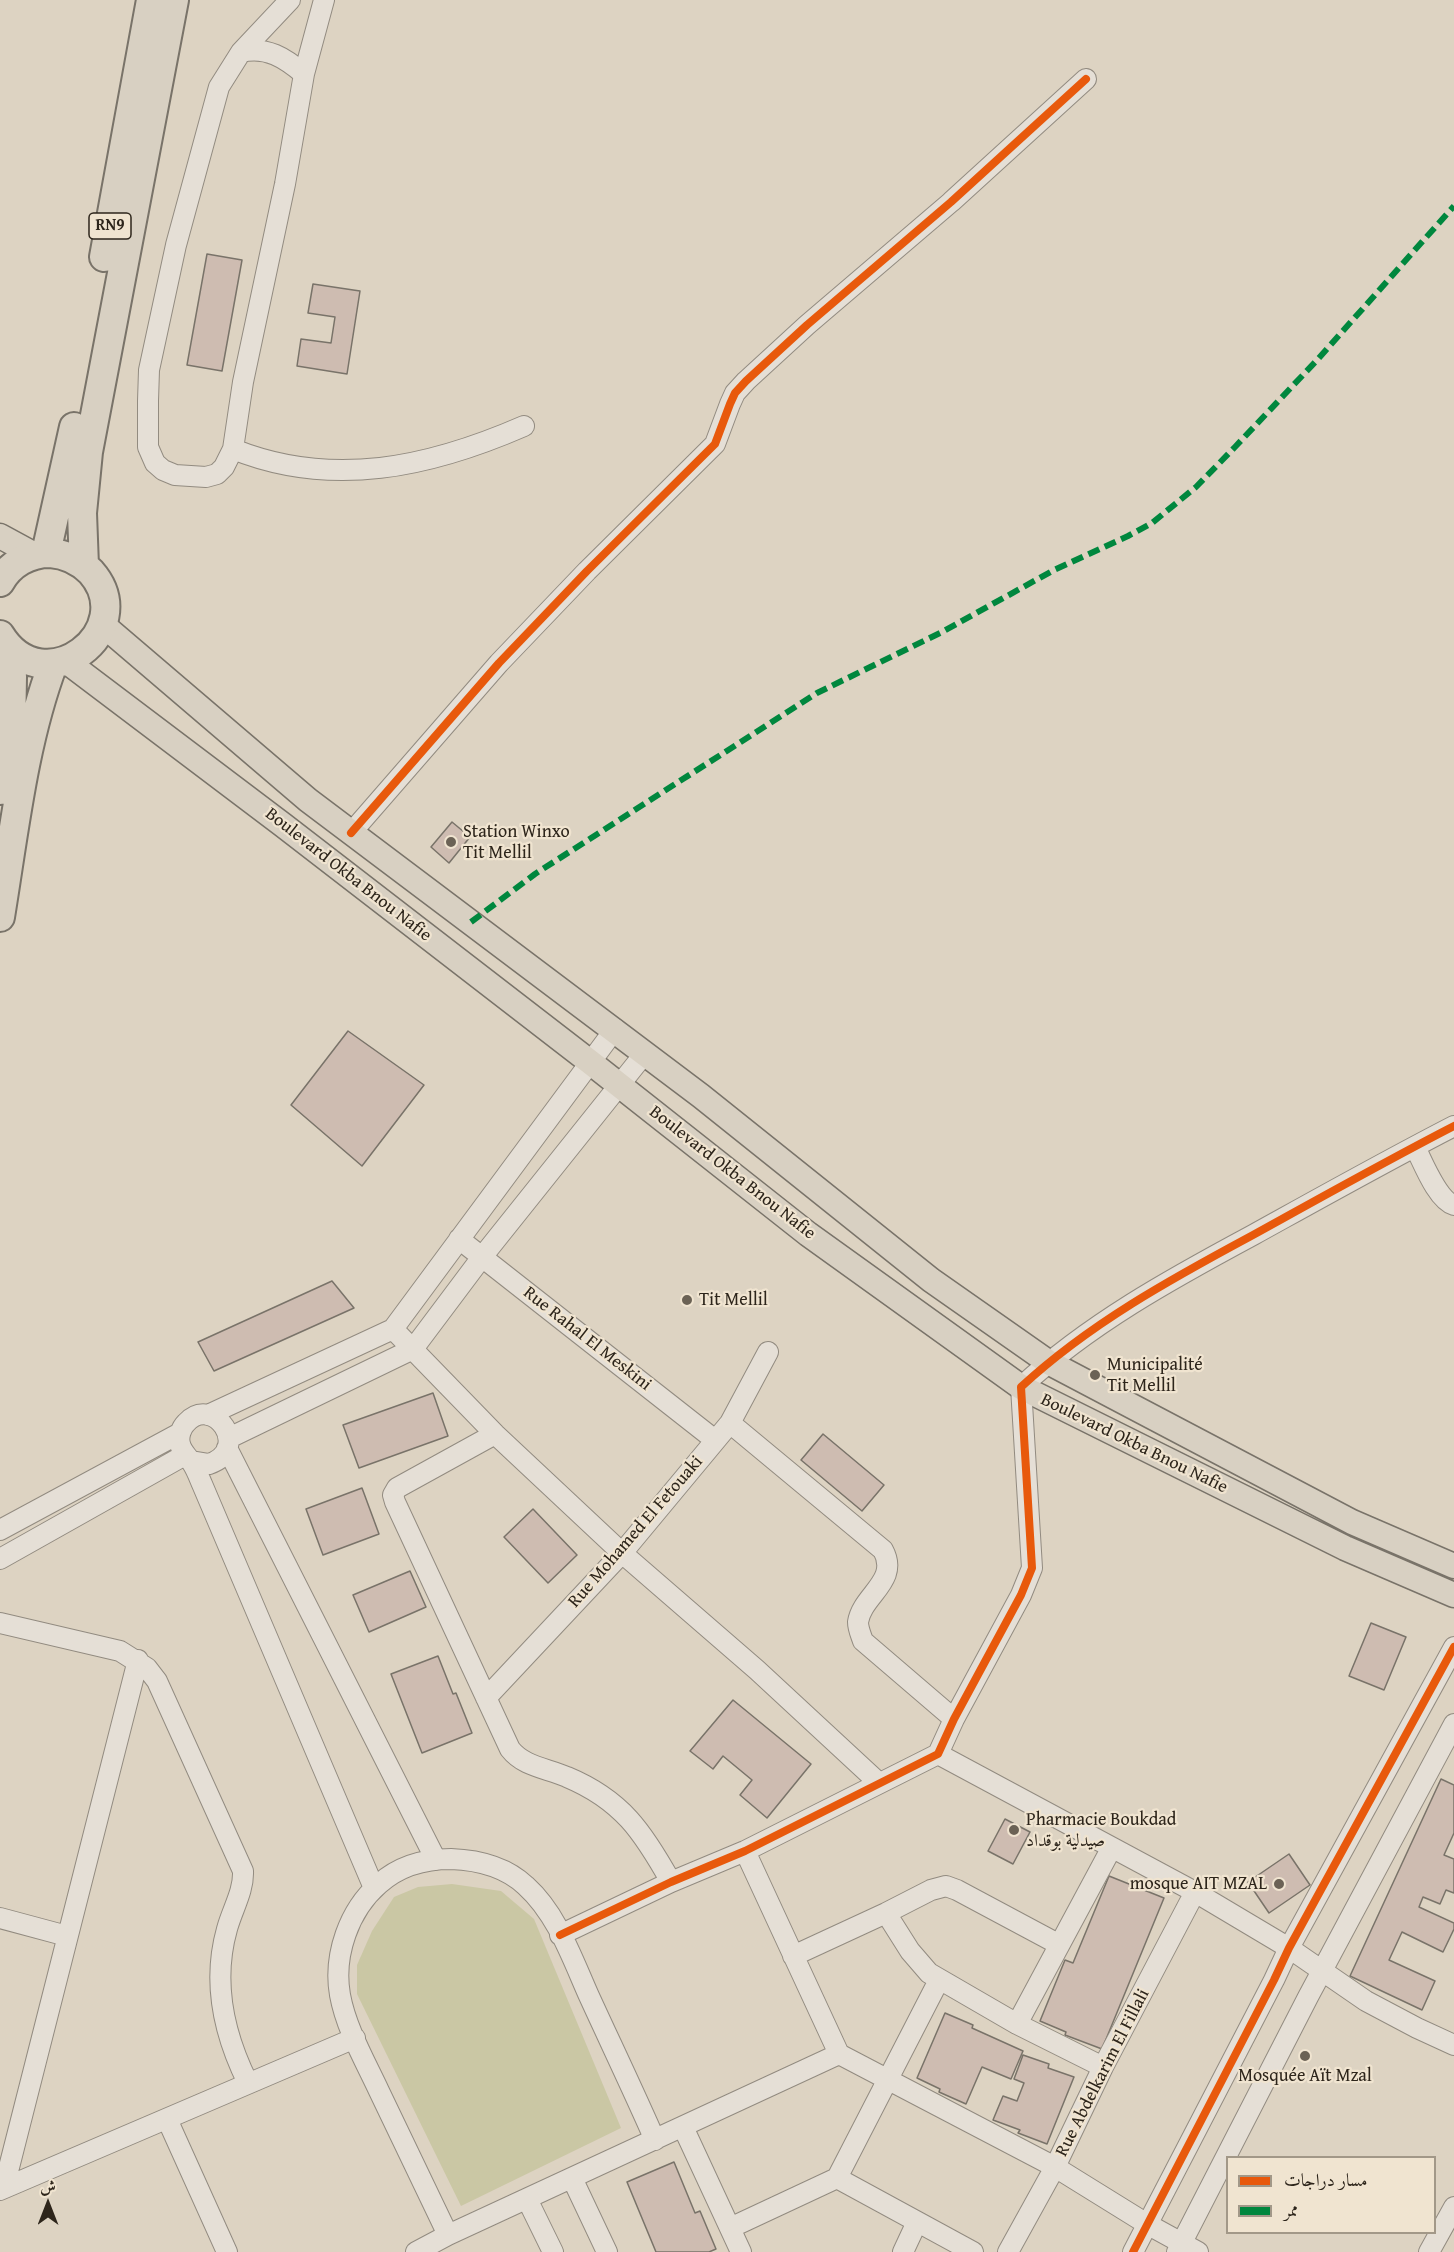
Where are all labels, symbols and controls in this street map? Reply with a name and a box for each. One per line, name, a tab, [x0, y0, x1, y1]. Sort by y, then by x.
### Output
road number: RN9	[89, 213, 131, 239]
street label: Boulevard Okba Bnou Nafie	[261, 803, 435, 947]
place label: Station Winxo Tit Mellil	[463, 821, 570, 864]
marker: Station Winxo Tit Mellil	[444, 835, 458, 849]
street label: Boulevard Okba Bnou Nafie	[645, 1101, 819, 1245]
street label: Rue Rahal El Meskini	[519, 1282, 655, 1396]
place label: Tit Mellil	[699, 1289, 768, 1311]
marker: Tit Mellil	[680, 1293, 694, 1307]
place label: Municipalité Tit Mellil	[1107, 1354, 1203, 1396]
marker: Municipalité Tit Mellil	[1088, 1368, 1102, 1382]
street label: Boulevard Okba Bnou Nafie	[1037, 1389, 1231, 1499]
street label: Rue Mohamed El Fetouaki	[564, 1452, 708, 1612]
place label: Pharmacie Boukdad صيدلية بوقداد	[1026, 1809, 1176, 1852]
marker: Pharmacie Boukdad صيدلية بوقداد	[1007, 1823, 1021, 1837]
place label: mosque AIT MZAL	[1130, 1873, 1267, 1895]
marker: mosque AIT MZAL	[1272, 1877, 1286, 1891]
street label: Rue Abdelkarim El Fillali	[1051, 1986, 1155, 2160]
marker: Mosquée Aït Mzal	[1298, 2049, 1312, 2063]
place label: Mosquée Aït Mzal	[1238, 2065, 1372, 2087]
legend	[1226, 2156, 1436, 2234]
text: مسار دراجات	[1284, 2166, 1367, 2193]
north arrow	[18, 2174, 78, 2234]
text: ش	[40, 2174, 56, 2198]
text: ممر	[1284, 2196, 1298, 2223]

